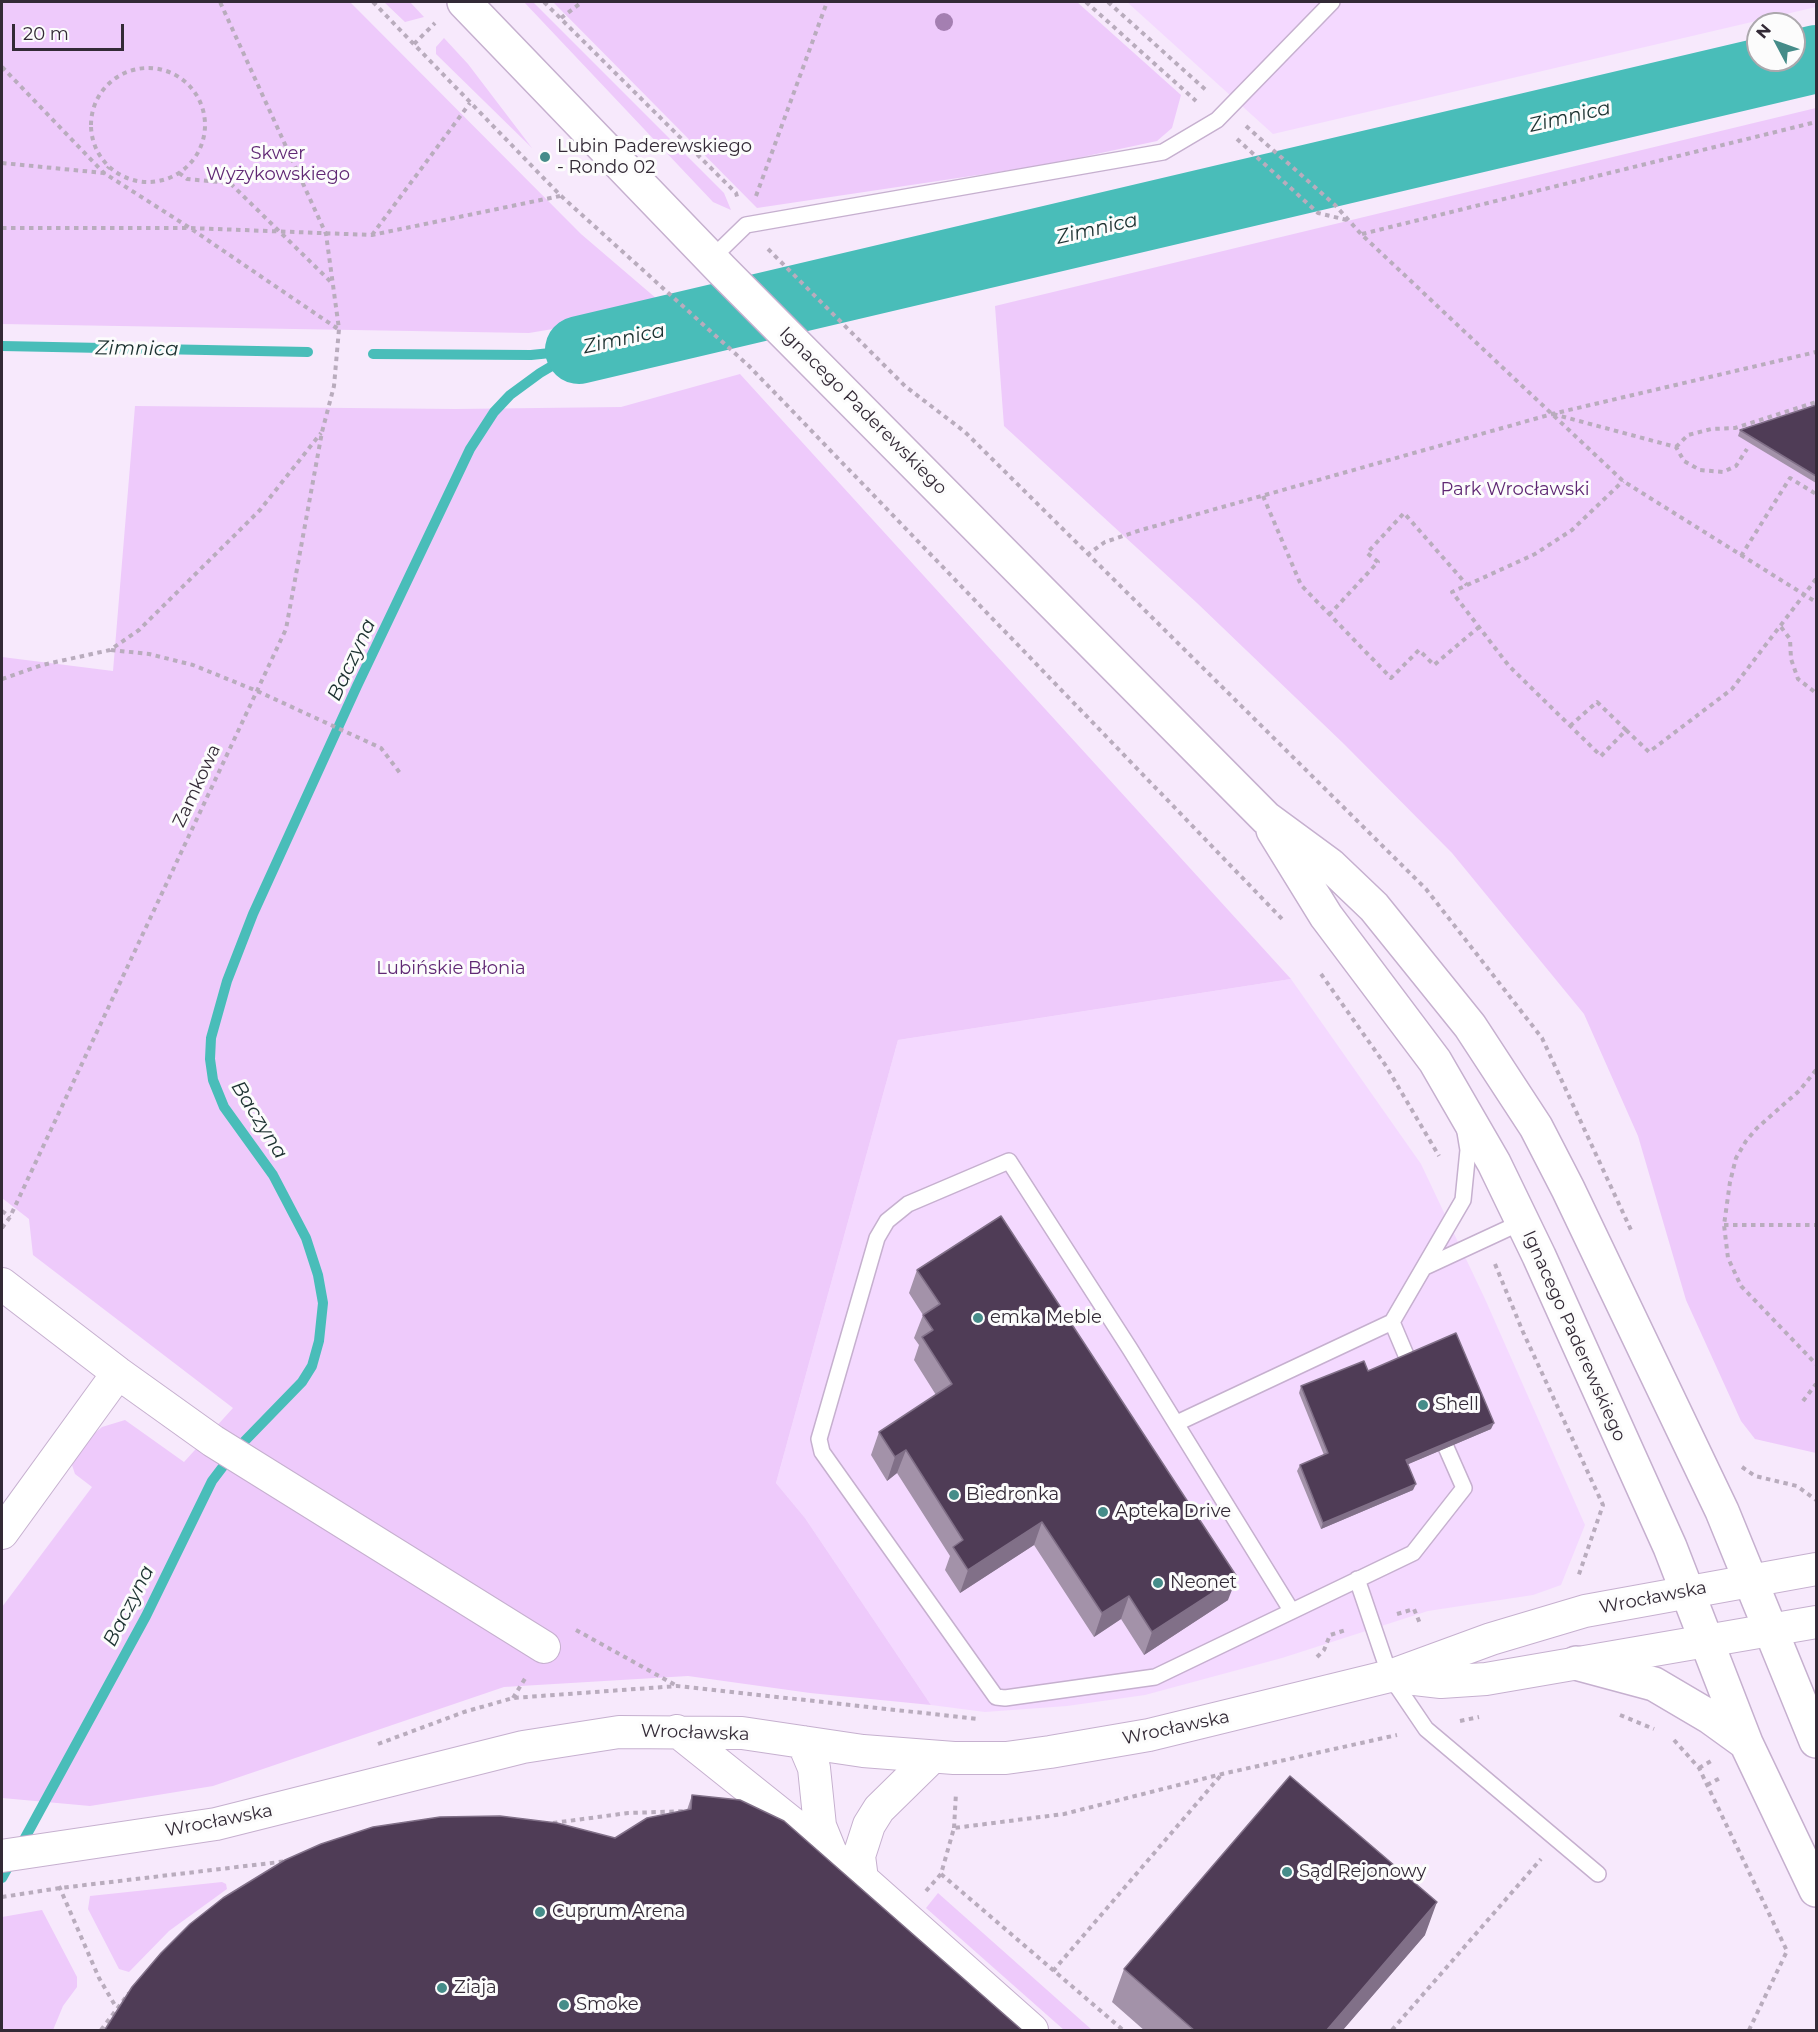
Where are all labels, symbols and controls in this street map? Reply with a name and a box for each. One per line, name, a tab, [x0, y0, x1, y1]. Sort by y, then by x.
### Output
scale bar	[15, 12, 128, 50]
north arrow	[1746, 12, 1806, 72]
text: N	[1752, 20, 1775, 42]
text: 20 m	[23, 23, 69, 45]
water label: Zimnica	[1527, 96, 1613, 138]
place label: Lubin Paderewskiego - Rondo 02	[557, 136, 752, 178]
park label: Skwer Wyżykowskiego	[206, 143, 350, 186]
marker: Lubin Paderewskiego - Rondo 02	[538, 150, 552, 164]
water label: Zimnica	[1054, 208, 1140, 250]
water label: Zimnica	[581, 319, 667, 359]
street label: Ignacego Paderewskiego	[775, 323, 951, 499]
water label: Zimnica	[95, 336, 179, 362]
park label: Park Wrocławski	[1440, 479, 1590, 501]
water label: Baczyna	[323, 615, 381, 705]
street label: Zamkowa	[168, 741, 226, 831]
park label: Lubińskie Błonia	[376, 958, 526, 980]
water label: Baczyna	[226, 1077, 292, 1163]
street label: Ignacego Paderewskiego	[1518, 1227, 1630, 1445]
place label: emka Meble	[990, 1307, 1102, 1329]
marker: emka Meble	[971, 1311, 985, 1325]
place label: Shell	[1435, 1394, 1479, 1416]
marker: Shell	[1416, 1398, 1430, 1412]
place label: Biedronka	[966, 1484, 1059, 1506]
marker: Biedronka	[947, 1488, 961, 1502]
place label: Apteka Drive	[1115, 1501, 1231, 1523]
marker: Apteka Drive	[1096, 1505, 1110, 1519]
water label: Baczyna	[98, 1562, 160, 1650]
place label: Neonet	[1170, 1572, 1237, 1594]
marker: Neonet	[1151, 1576, 1165, 1590]
street label: Wrocławska	[1597, 1577, 1709, 1619]
street label: Wrocławska	[1120, 1706, 1232, 1750]
street label: Wrocławska	[640, 1720, 750, 1746]
street label: Wrocławska	[163, 1800, 275, 1842]
place label: Sąd Rejonowy	[1299, 1861, 1426, 1883]
marker: Sąd Rejonowy	[1280, 1865, 1294, 1879]
place label: Cuprum Arena	[552, 1901, 685, 1923]
marker: Cuprum Arena	[533, 1905, 547, 1919]
place label: Ziaja	[454, 1977, 497, 1999]
marker: Ziaja	[435, 1981, 449, 1995]
place label: Smoke	[576, 1994, 639, 2016]
marker: Smoke	[557, 1998, 571, 2012]

